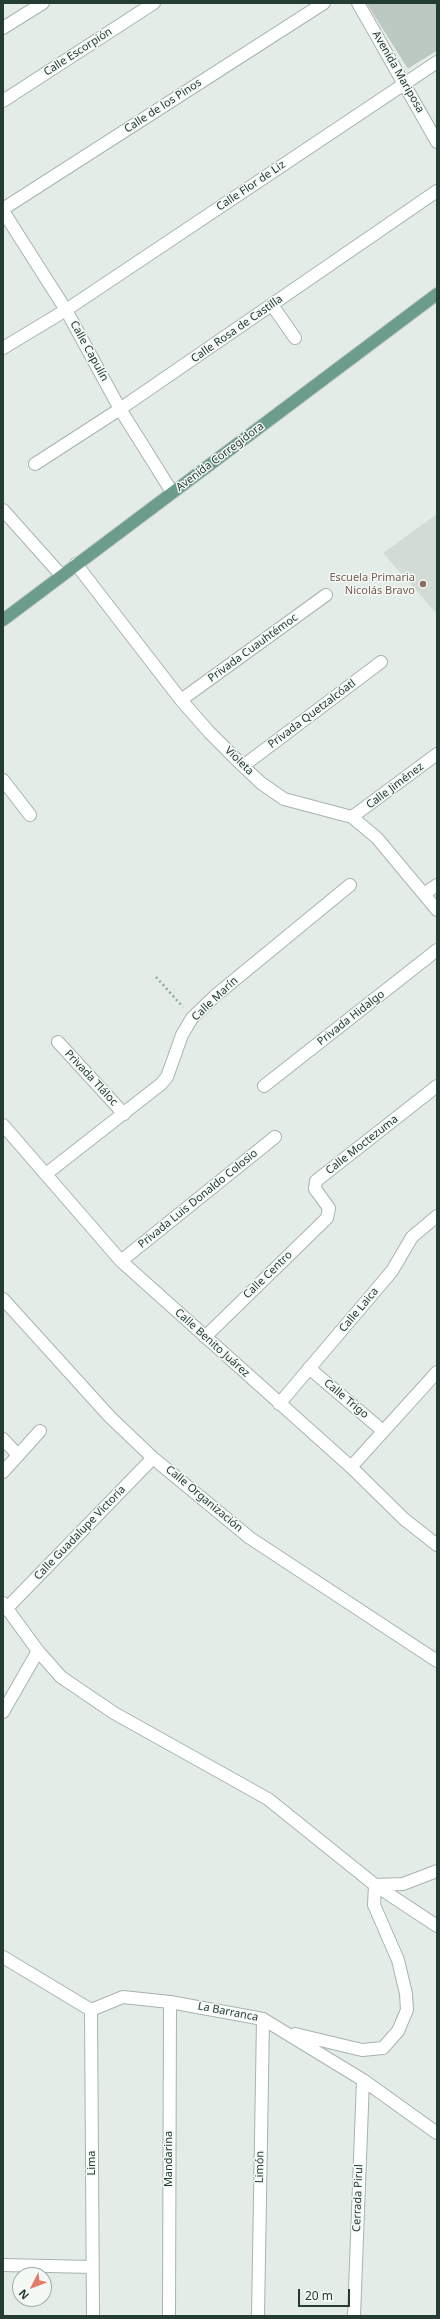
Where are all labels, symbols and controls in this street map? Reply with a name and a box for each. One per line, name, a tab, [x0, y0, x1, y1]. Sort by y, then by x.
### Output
street label: Calle Escorpión	[41, 25, 115, 79]
street label: Avenida Mariposa	[369, 29, 427, 115]
street label: Calle de los Pinos	[122, 76, 204, 136]
street label: Calle Flor de Liz	[214, 158, 288, 214]
street label: Calle Rosa de Castilla	[189, 292, 285, 366]
street label: Calle Capulín	[67, 318, 111, 384]
street label: Avenida Corregidora	[174, 420, 266, 494]
place label: Escuela Primaria Nicolás Bravo	[329, 571, 415, 597]
marker: Escuela Primaria Nicolás Bravo	[418, 579, 428, 589]
street label: Privada Cuauhtémoc	[206, 611, 300, 685]
street label: Privada Quetzalcóatl	[266, 677, 358, 751]
street label: Violeta	[222, 744, 256, 778]
street label: Calle Jiménez	[364, 760, 426, 812]
street label: Calle Marín	[189, 974, 241, 1024]
street label: Privada Hidalgo	[315, 988, 387, 1048]
street label: Privada Tláloc	[62, 1047, 120, 1109]
street label: Calle Moctezuma	[323, 1113, 401, 1177]
street label: Privada Luis Donaldo Colosio	[136, 1147, 260, 1251]
street label: Calle Centro	[241, 1248, 295, 1302]
street label: Calle Laica	[337, 1285, 381, 1335]
street label: Calle Benito Juárez	[172, 1306, 252, 1380]
street label: Calle Trigo	[321, 1377, 371, 1421]
street label: Calle Organización	[163, 1463, 245, 1535]
street label: Calle Guadalupe Victoria	[31, 1483, 129, 1583]
street label: La Barranca	[197, 2000, 259, 2024]
street label: Mandarina	[162, 2131, 176, 2187]
street label: Lima	[85, 2150, 99, 2176]
street label: Limón	[253, 2151, 267, 2183]
street label: Cerrada Pirul	[350, 2164, 366, 2232]
north arrow	[12, 2267, 52, 2307]
scale bar	[300, 2281, 352, 2307]
text: N	[15, 2286, 32, 2303]
text: 20 m	[305, 2287, 333, 2304]

